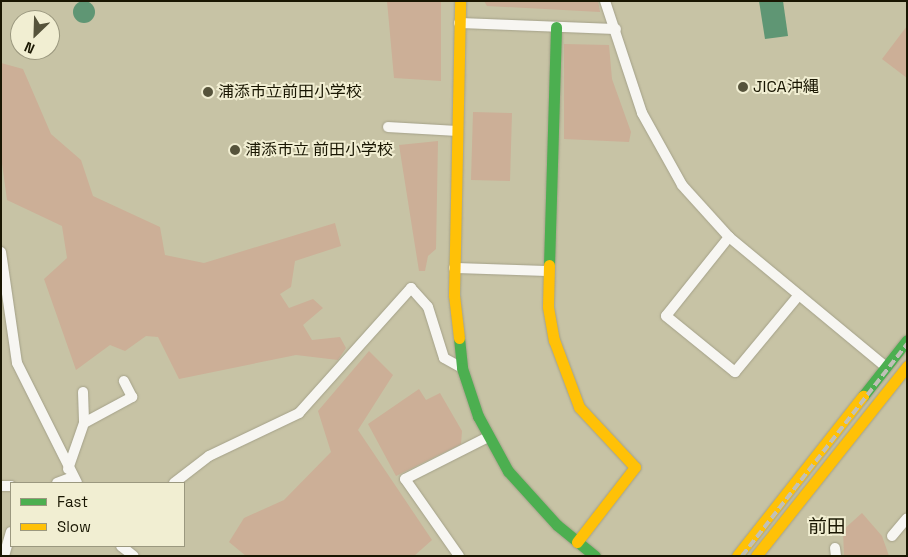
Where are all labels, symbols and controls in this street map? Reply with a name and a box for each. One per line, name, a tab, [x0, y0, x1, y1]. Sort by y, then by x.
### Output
north arrow	[10, 10, 60, 60]
text: N	[21, 38, 37, 58]
place label: JICA沖縄	[753, 77, 819, 97]
marker: JICA沖縄	[737, 81, 749, 93]
place label: 浦添市立前田小学校	[218, 82, 362, 102]
marker: 浦添市立前田小学校	[202, 86, 214, 98]
place label: 浦添市立 前田小学校	[245, 140, 393, 160]
marker: 浦添市立 前田小学校	[229, 144, 241, 156]
legend	[10, 482, 185, 547]
text: Fast	[57, 492, 88, 511]
district label: 前田	[808, 516, 846, 538]
text: Slow	[57, 517, 91, 536]

